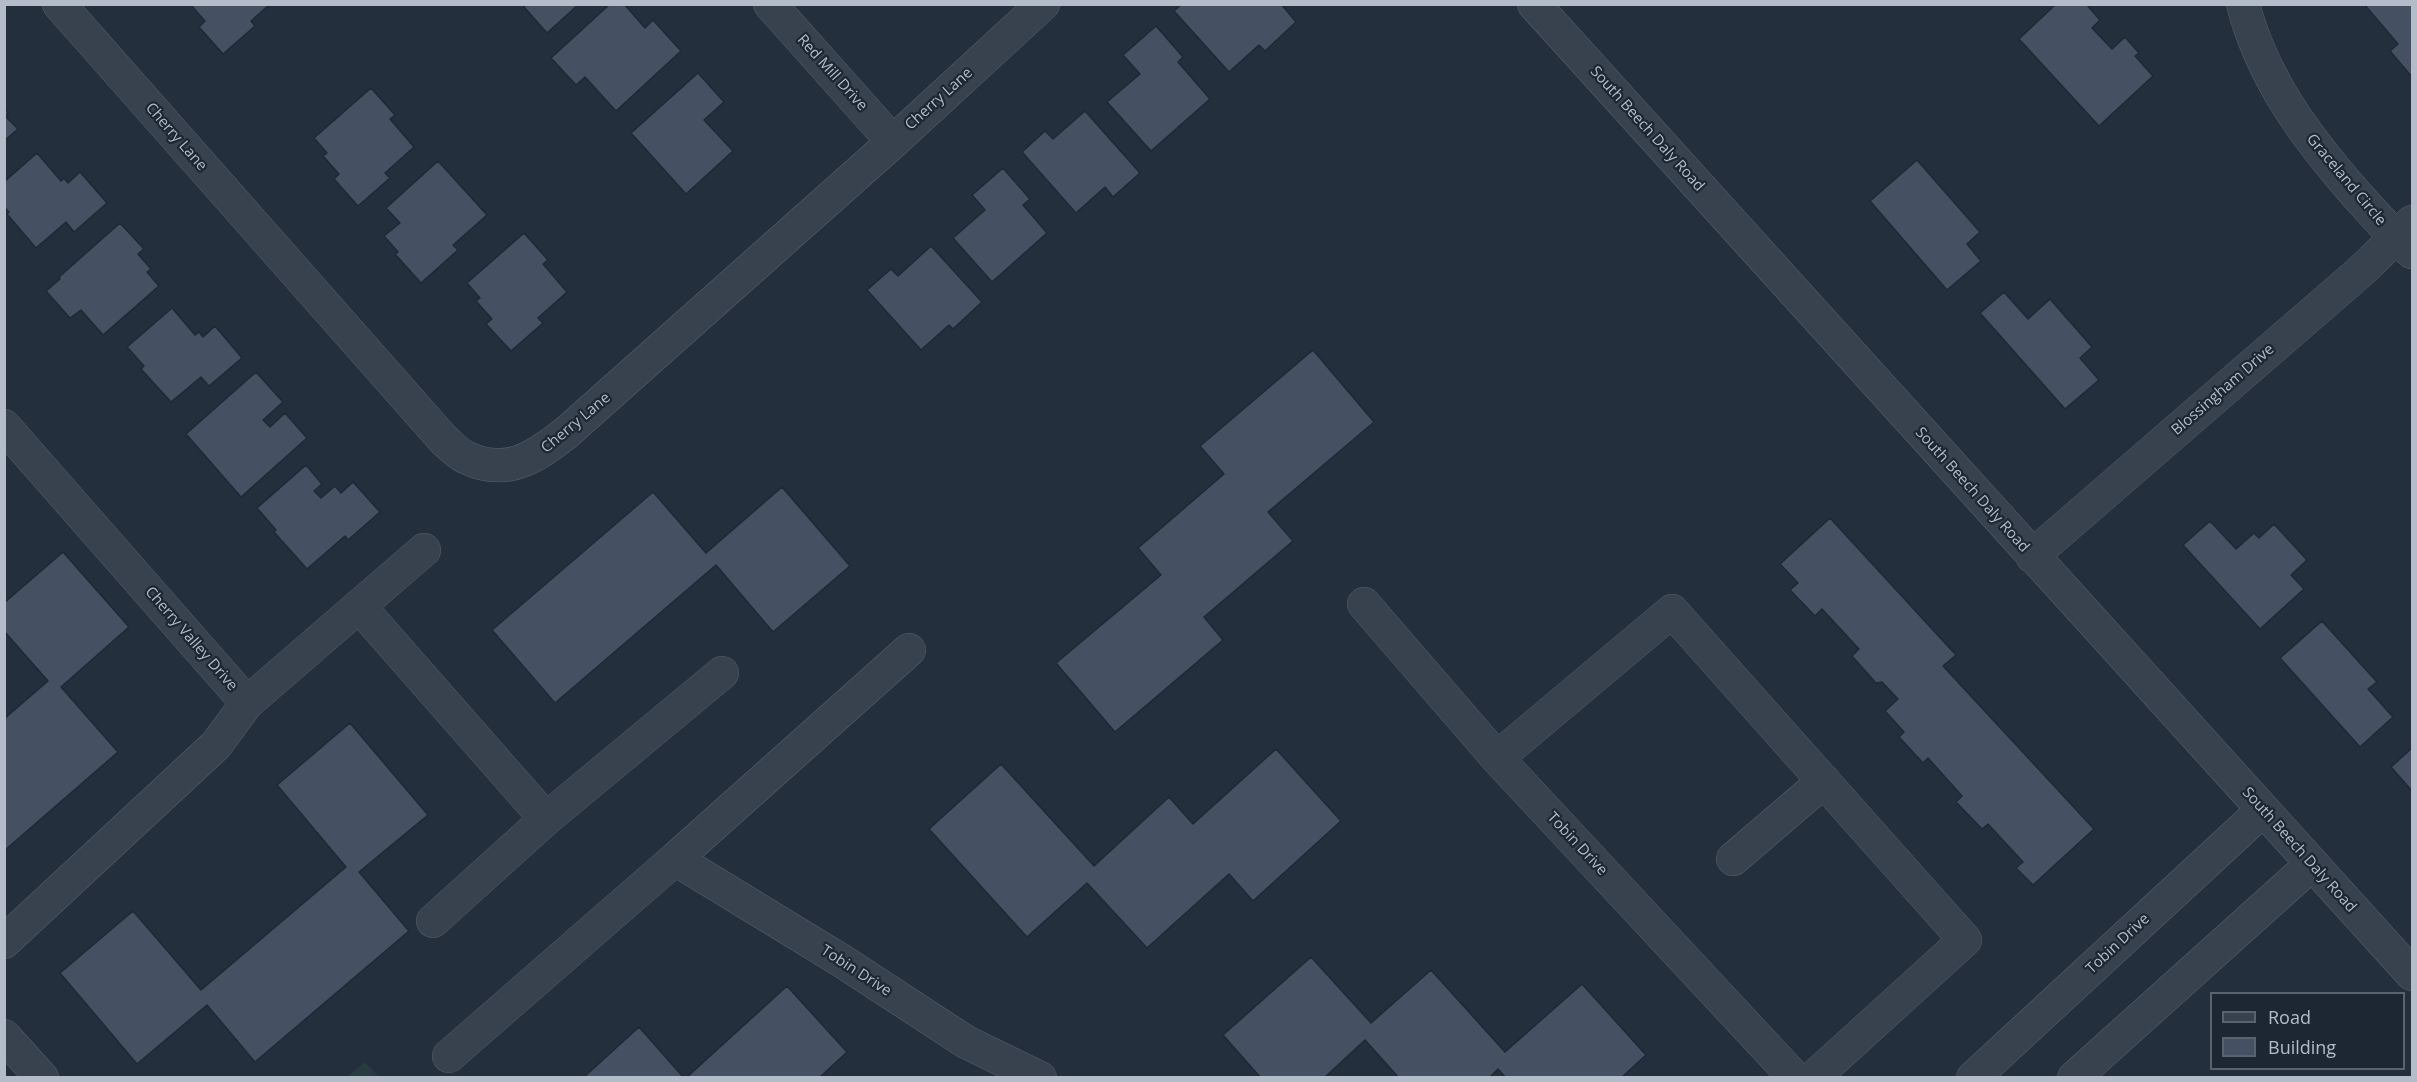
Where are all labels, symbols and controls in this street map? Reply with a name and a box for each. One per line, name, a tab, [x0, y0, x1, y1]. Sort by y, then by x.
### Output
street label: Red Mill Drive	[793, 31, 871, 115]
street label: South Beech Daly Road	[1586, 63, 1708, 195]
street label: Cherry Lane	[902, 64, 976, 134]
street label: Cherry Lane	[141, 99, 211, 175]
street label: Graceland Circle	[2302, 130, 2390, 230]
street label: Blossingham Drive	[2168, 341, 2278, 439]
street label: Cherry Lane	[538, 389, 614, 457]
street label: South Beech Daly Road	[1911, 424, 2033, 556]
street label: Cherry Valley Drive	[141, 583, 241, 695]
street label: South Beech Daly Road	[2238, 784, 2360, 916]
street label: Tobin Drive	[1543, 809, 1611, 879]
street label: Tobin Drive	[2083, 910, 2153, 978]
street label: Tobin Drive	[818, 942, 894, 1000]
legend	[2210, 992, 2405, 1070]
text: Road	[2268, 1005, 2311, 1029]
text: Building	[2268, 1035, 2336, 1059]

